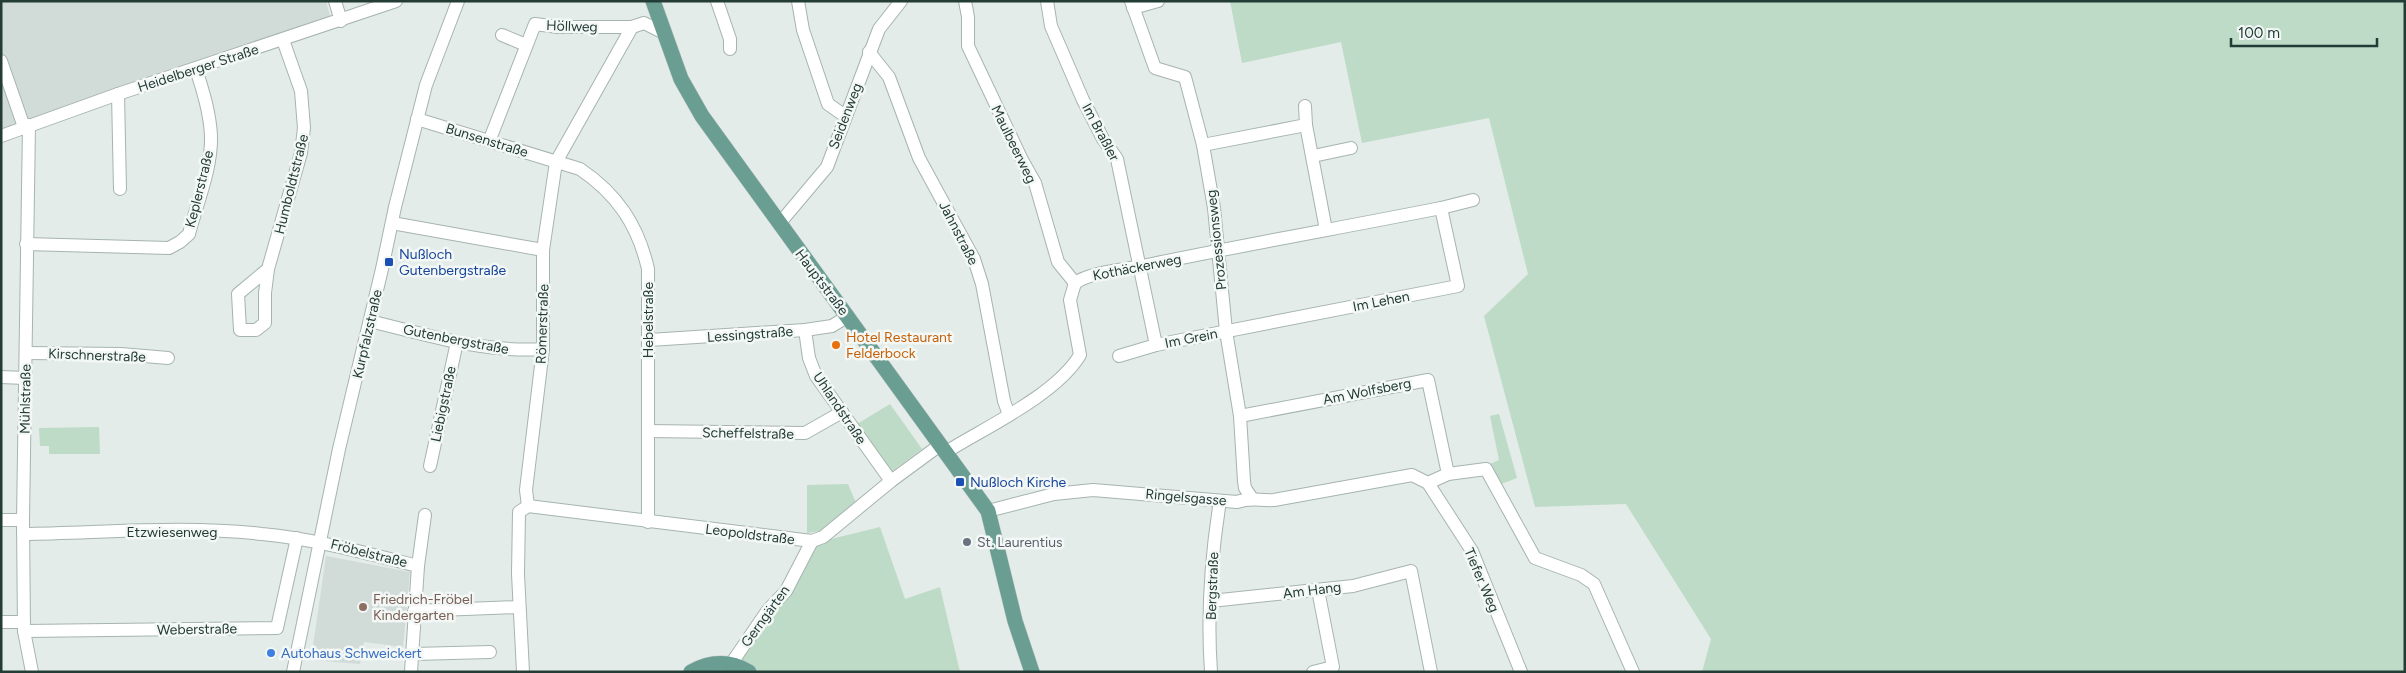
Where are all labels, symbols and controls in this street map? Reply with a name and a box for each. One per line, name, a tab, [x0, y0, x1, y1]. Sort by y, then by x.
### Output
scale bar	[2231, 15, 2377, 47]
street label: Höllweg	[546, 17, 598, 36]
text: 100 m	[2238, 24, 2280, 42]
street label: Heidelberger Straße	[135, 41, 261, 96]
street label: Seidenweg	[825, 81, 866, 152]
street label: Im Braßler	[1078, 100, 1123, 164]
street label: Maulbeerweg	[987, 102, 1040, 186]
street label: Bunsenstraße	[444, 120, 531, 161]
street label: Humboldtstraße	[271, 132, 312, 236]
street label: Keplerstraße	[182, 148, 217, 230]
street label: Prozessionsweg	[1203, 189, 1230, 291]
street label: Jahnstraße	[935, 199, 982, 268]
place label: Nußloch Gutenbergstraße	[399, 246, 507, 279]
street label: Hauptstraße	[791, 246, 852, 319]
street label: Kothäckerweg	[1091, 251, 1183, 284]
marker: Nußloch Gutenbergstraße	[383, 256, 395, 268]
street label: Hebelstraße	[640, 281, 657, 358]
street label: Römerstraße	[533, 283, 552, 364]
street label: Kurpfalzstraße	[349, 288, 386, 380]
street label: Im Lehen	[1351, 288, 1411, 315]
street label: Gutenbergstraße	[402, 321, 510, 358]
street label: Lessingstraße	[706, 323, 794, 346]
street label: Im Grein	[1163, 325, 1219, 352]
place label: Hotel Restaurant Felderbock	[846, 329, 952, 362]
marker: Hotel Restaurant Felderbock	[830, 339, 842, 351]
street label: Kirschnerstraße	[48, 345, 147, 366]
street label: Mühlstraße	[16, 364, 35, 434]
street label: Liebigstraße	[427, 364, 460, 444]
street label: Uhlandstraße	[809, 369, 870, 448]
street label: Am Wolfsberg	[1322, 375, 1413, 408]
street label: Scheffelstraße	[702, 424, 794, 443]
place label: Nußloch Kirche	[970, 474, 1066, 491]
marker: Nußloch Kirche	[954, 476, 966, 488]
street label: Ringelsgasse	[1145, 485, 1228, 510]
street label: Leopoldstraße	[704, 521, 796, 548]
street label: Etzwiesenweg	[127, 524, 217, 541]
place label: St. Laurentius	[977, 534, 1063, 551]
street label: Fröbelstraße	[329, 536, 409, 571]
marker: St. Laurentius	[961, 536, 973, 548]
street label: Tiefer Weg	[1460, 545, 1503, 615]
street label: Bergstraße	[1203, 551, 1222, 620]
street label: Am Hang	[1282, 578, 1342, 603]
street label: Gerngärten	[737, 582, 793, 650]
place label: Friedrich-Fröbel Kindergarten	[373, 591, 473, 624]
marker: Friedrich-Fröbel Kindergarten	[357, 601, 369, 613]
street label: Weberstraße	[157, 620, 238, 639]
place label: Autohaus Schweickert	[281, 645, 422, 662]
marker: Autohaus Schweickert	[265, 647, 277, 659]

